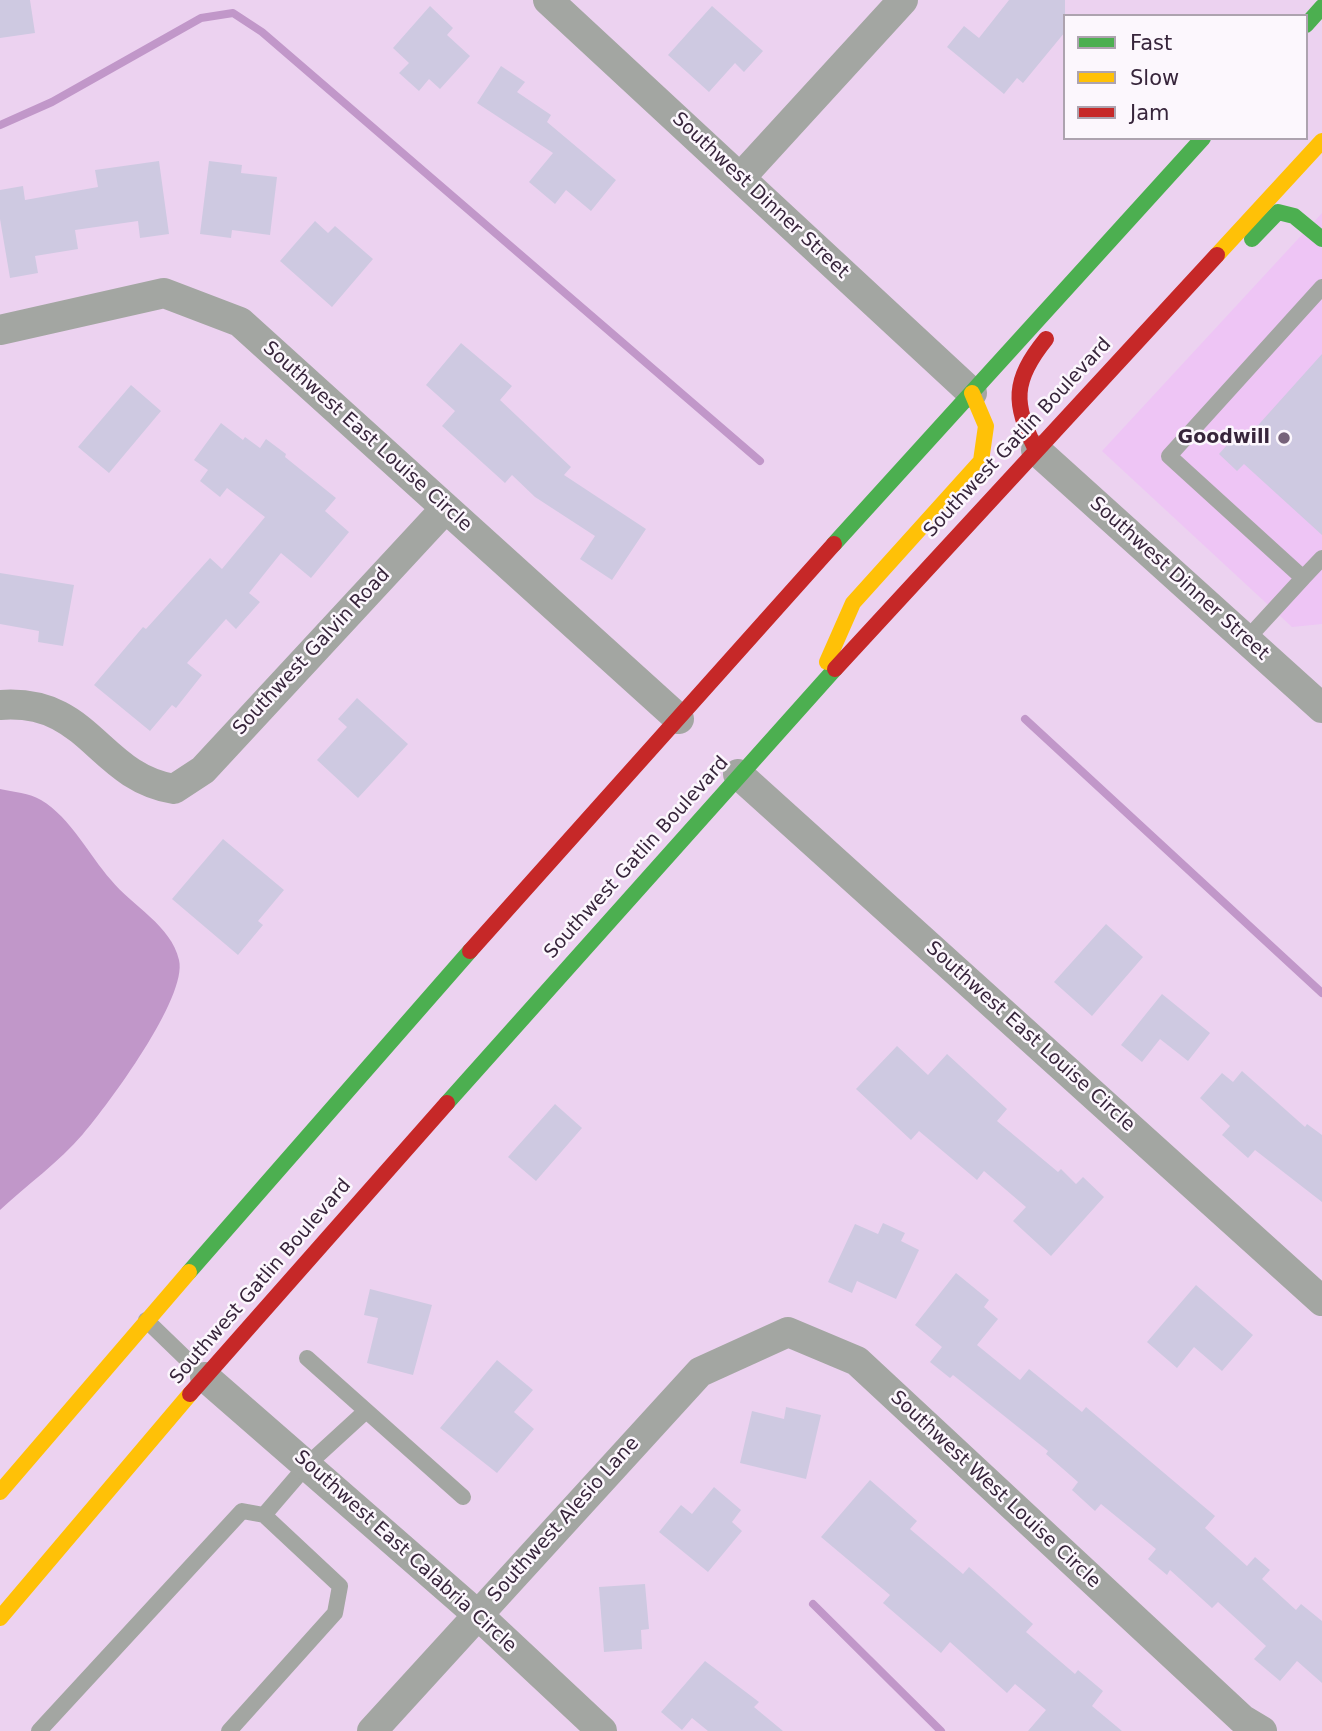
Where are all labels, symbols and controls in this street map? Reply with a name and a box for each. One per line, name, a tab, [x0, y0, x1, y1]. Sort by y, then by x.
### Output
legend	[1063, 14, 1308, 140]
text: Fast	[1130, 31, 1172, 55]
text: Slow	[1130, 66, 1179, 90]
text: Jam	[1130, 101, 1170, 125]
street label: Southwest Dinner Street	[667, 108, 853, 284]
street label: Southwest Gatlin Boulevard	[920, 334, 1116, 542]
street label: Southwest East Louise Circle	[258, 337, 476, 537]
place label: Goodwill	[1178, 427, 1270, 449]
marker: Goodwill	[1276, 430, 1292, 446]
street label: Southwest Dinner Street	[1085, 493, 1273, 665]
street label: Southwest Galvin Road	[229, 564, 395, 740]
street label: Southwest Gatlin Boulevard	[540, 752, 734, 964]
street label: Southwest East Louise Circle	[921, 937, 1139, 1137]
street label: Southwest Gatlin Boulevard	[166, 1175, 356, 1389]
street label: Southwest West Louise Circle	[885, 1387, 1105, 1593]
street label: Southwest Alesio Lane	[484, 1433, 644, 1607]
street label: Southwest East Calabria Circle	[289, 1446, 521, 1658]

